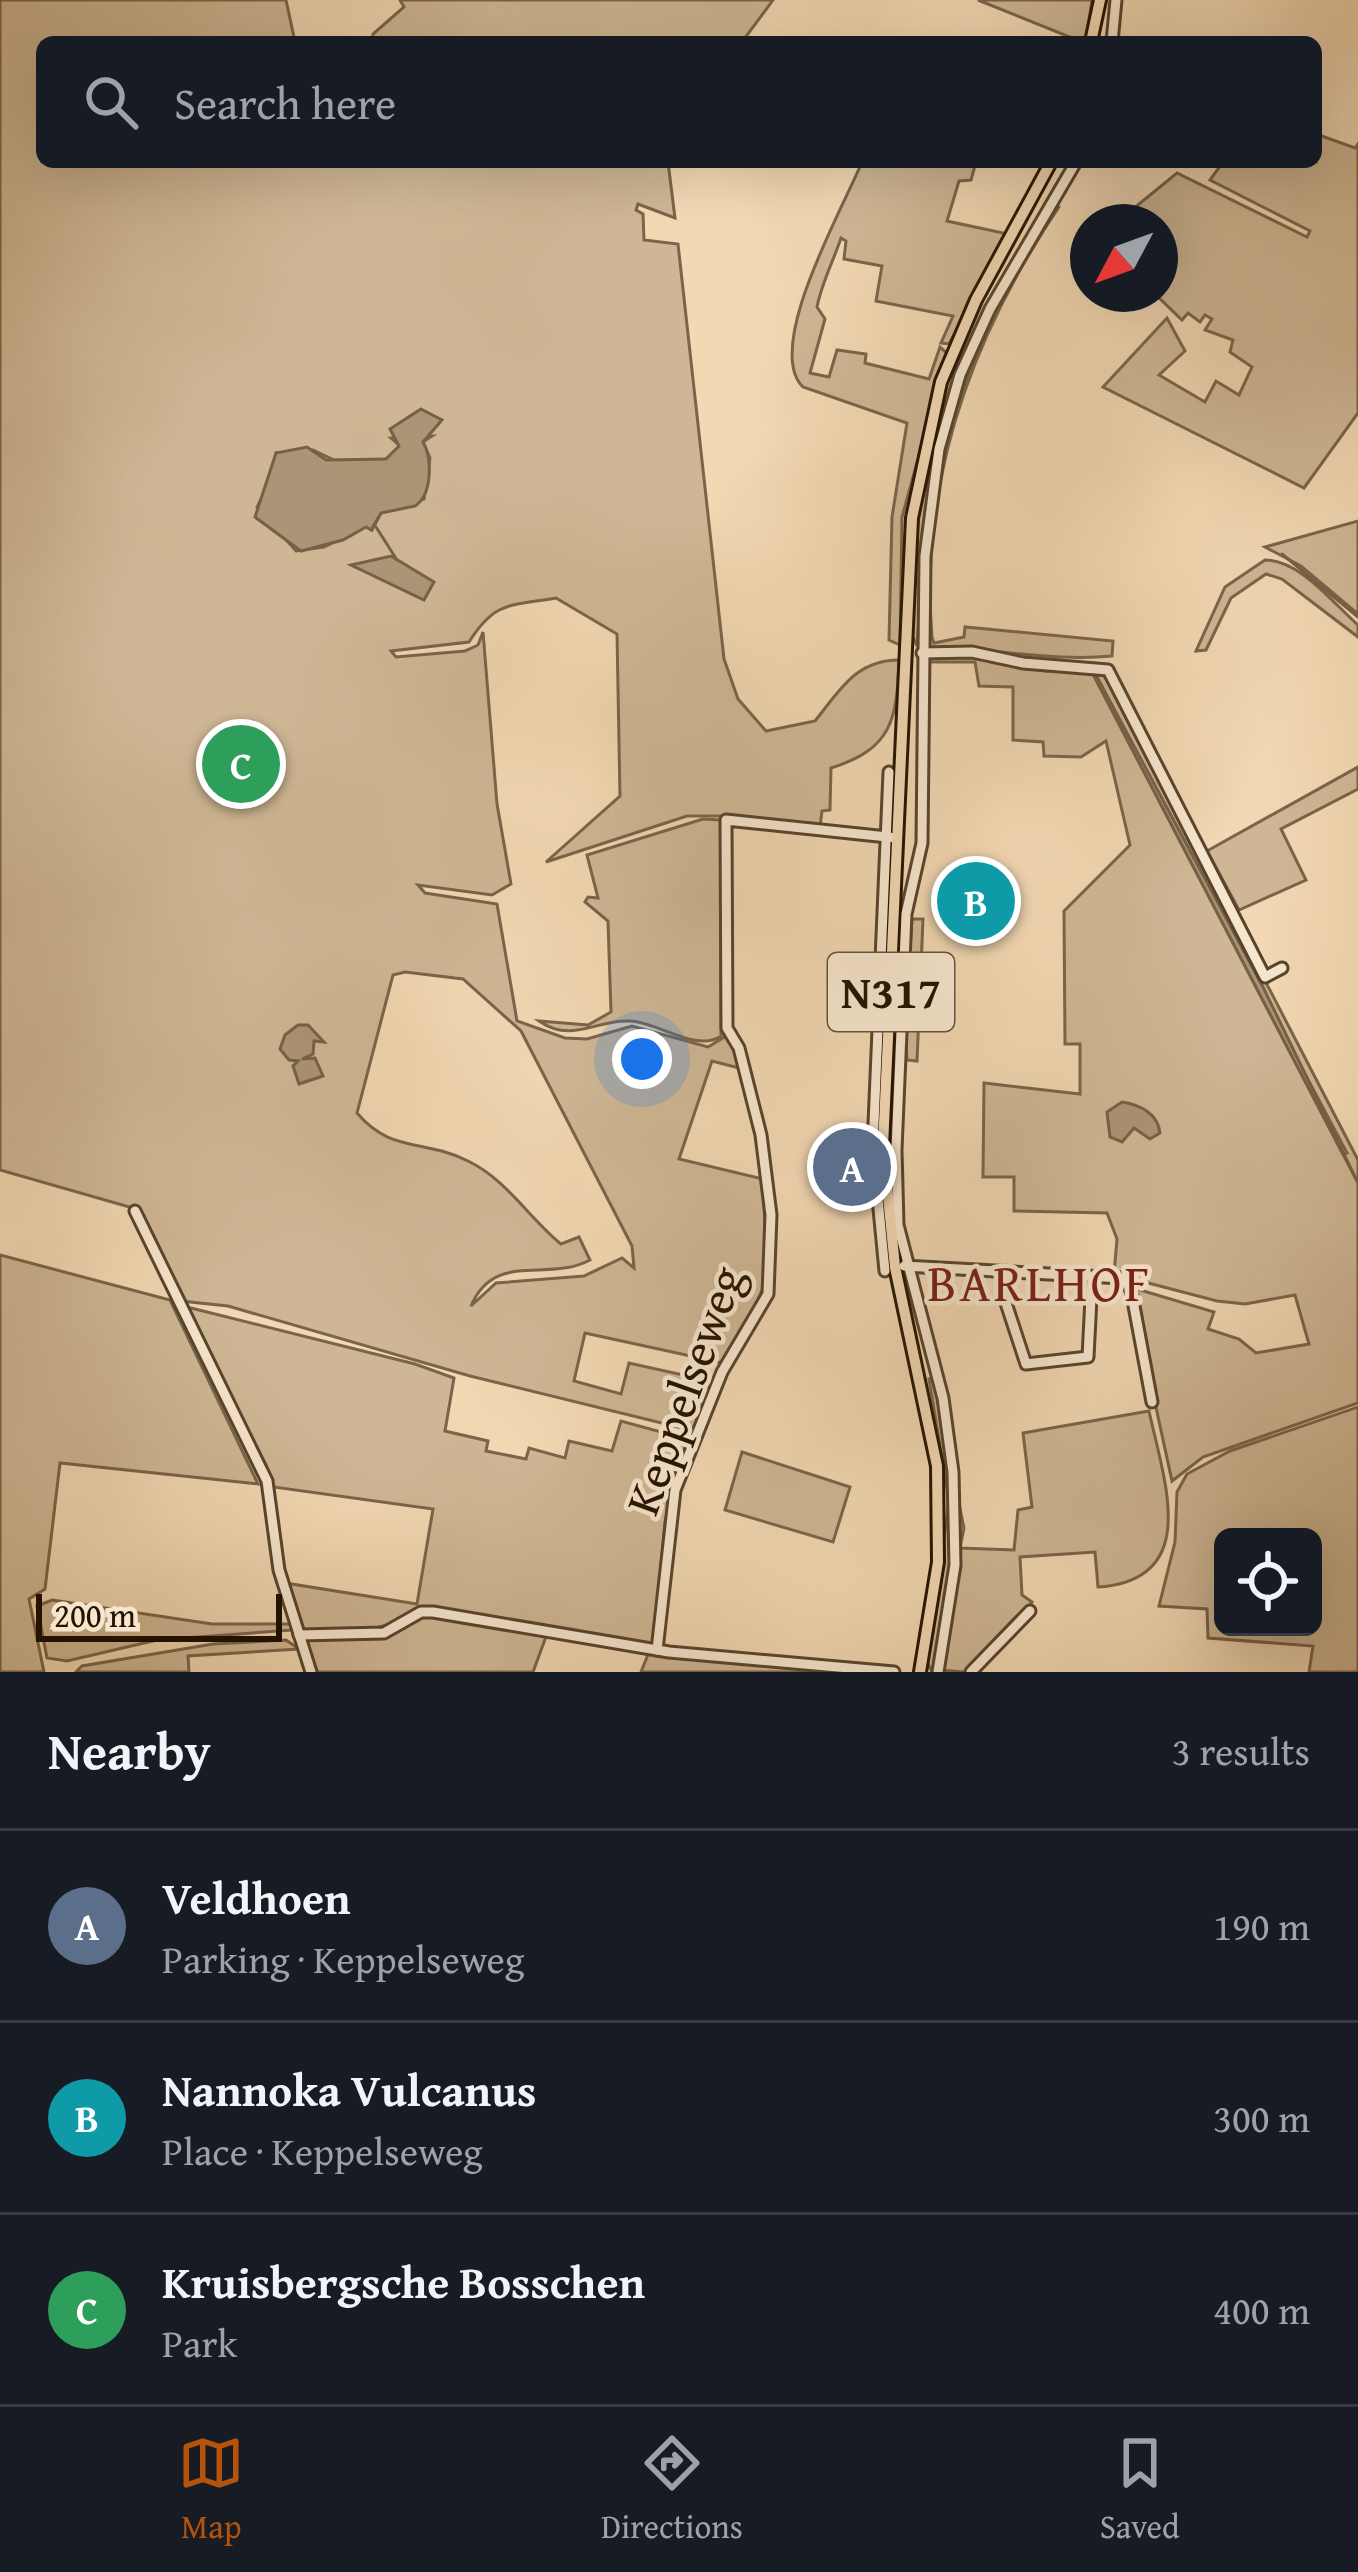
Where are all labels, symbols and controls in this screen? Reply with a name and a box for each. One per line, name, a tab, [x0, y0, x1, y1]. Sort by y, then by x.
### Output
search box	[36, 36, 1322, 168]
icon: search	[78, 69, 144, 135]
text: Search here	[174, 70, 396, 135]
north arrow	[1070, 204, 1178, 312]
pin: C	[202, 719, 280, 809]
pin: B	[937, 856, 1015, 946]
road number: N317	[828, 953, 954, 1031]
your location	[612, 1029, 672, 1089]
pin: A	[813, 1122, 891, 1212]
district label: BARLHOF	[928, 1245, 1152, 1320]
street label: Keppelseweg	[606, 1255, 761, 1524]
map controls	[1214, 1528, 1322, 1636]
button: locate	[1214, 1528, 1322, 1636]
scale bar	[36, 1588, 282, 1641]
text: 200 m	[54, 1591, 136, 1639]
text: Nearby	[48, 1713, 211, 1788]
text: 3 results	[1172, 1722, 1310, 1779]
text: Veldhoen	[162, 1865, 351, 1930]
text: A	[75, 1897, 99, 1954]
text: 190 m	[1213, 1897, 1310, 1954]
text: Parking · Keppelseweg	[162, 1930, 524, 1987]
text: Nannoka Vulcanus	[162, 2057, 536, 2122]
text: B	[75, 2089, 99, 2146]
text: 300 m	[1213, 2089, 1310, 2146]
text: Place · Keppelseweg	[162, 2122, 483, 2179]
text: Kruisbergsche Bosschen	[162, 2249, 645, 2314]
text: C	[76, 2281, 98, 2338]
text: 400 m	[1213, 2281, 1310, 2338]
text: Park	[162, 2314, 237, 2371]
tab: Map	[178, 2430, 244, 2550]
tab: Directions	[601, 2430, 743, 2550]
tab: Saved	[1100, 2430, 1180, 2550]

